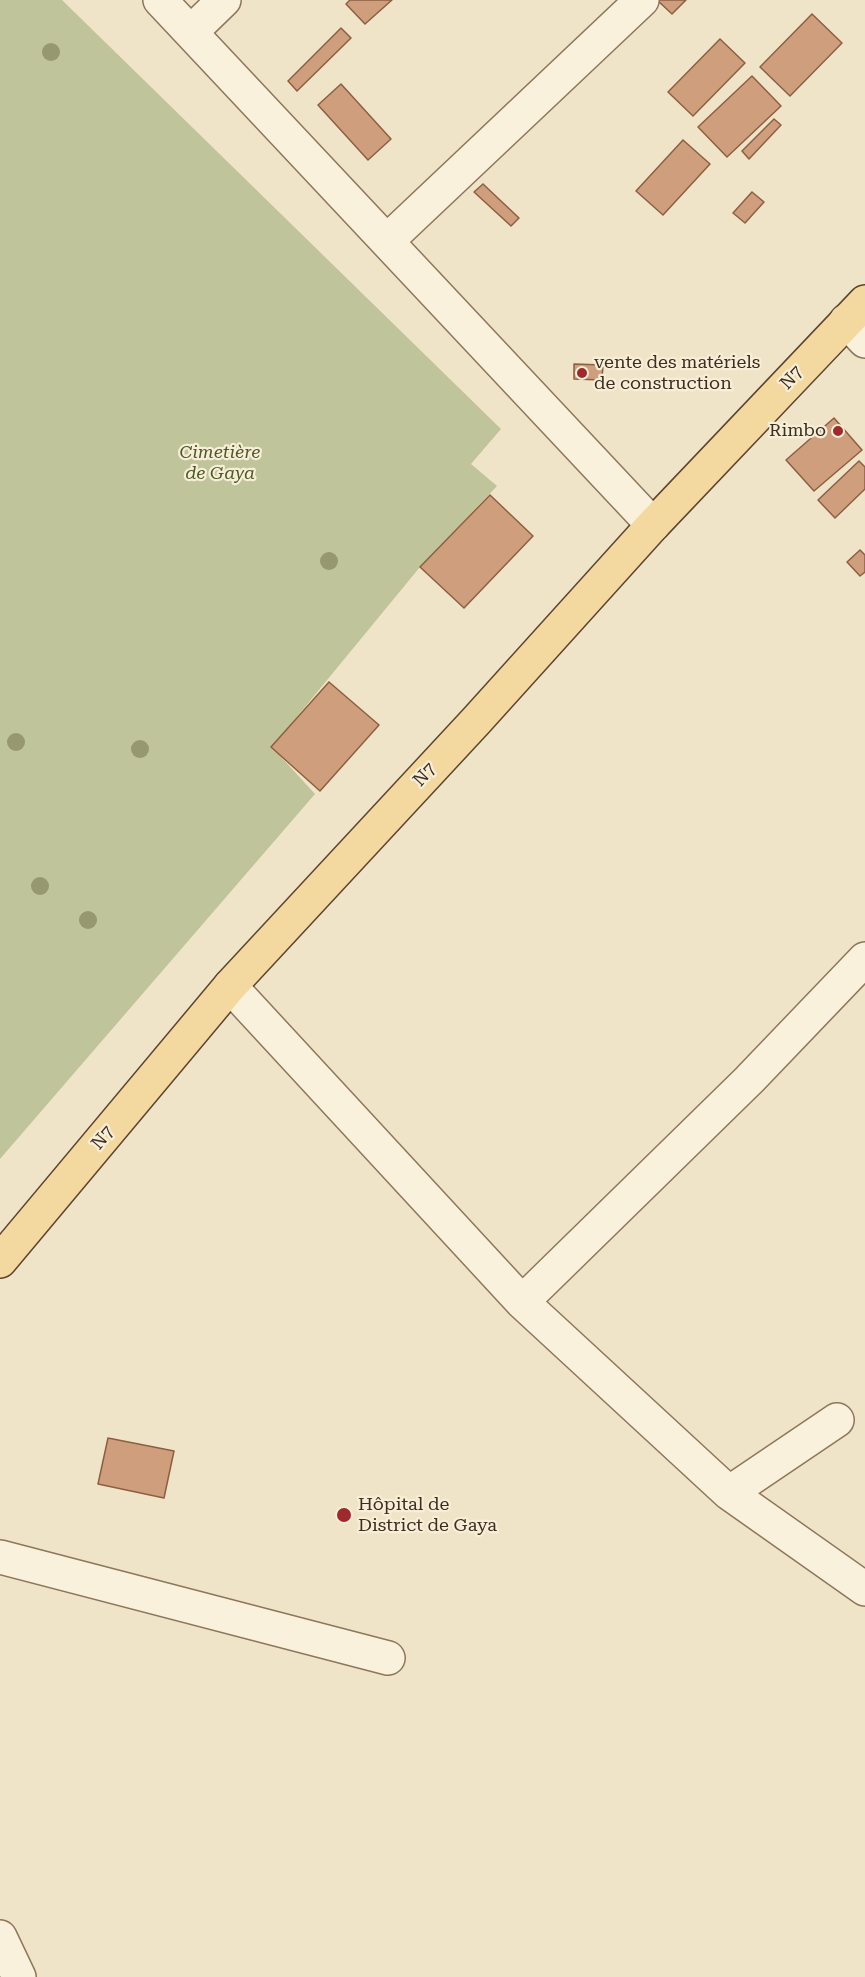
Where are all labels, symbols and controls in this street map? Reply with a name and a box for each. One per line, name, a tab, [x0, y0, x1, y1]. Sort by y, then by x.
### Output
place label: vente des matériels de construction	[594, 352, 760, 394]
street label: N7	[776, 362, 808, 394]
marker: vente des matériels de construction	[575, 366, 589, 380]
place label: Rimbo	[769, 420, 826, 442]
marker: Rimbo	[831, 424, 845, 438]
park label: Cimetière de Gaya	[180, 442, 260, 484]
street label: N7	[409, 759, 441, 791]
street label: N7	[87, 1122, 119, 1154]
place label: Hôpital de District de Gaya	[358, 1494, 497, 1537]
marker: Hôpital de District de Gaya	[335, 1506, 353, 1524]

